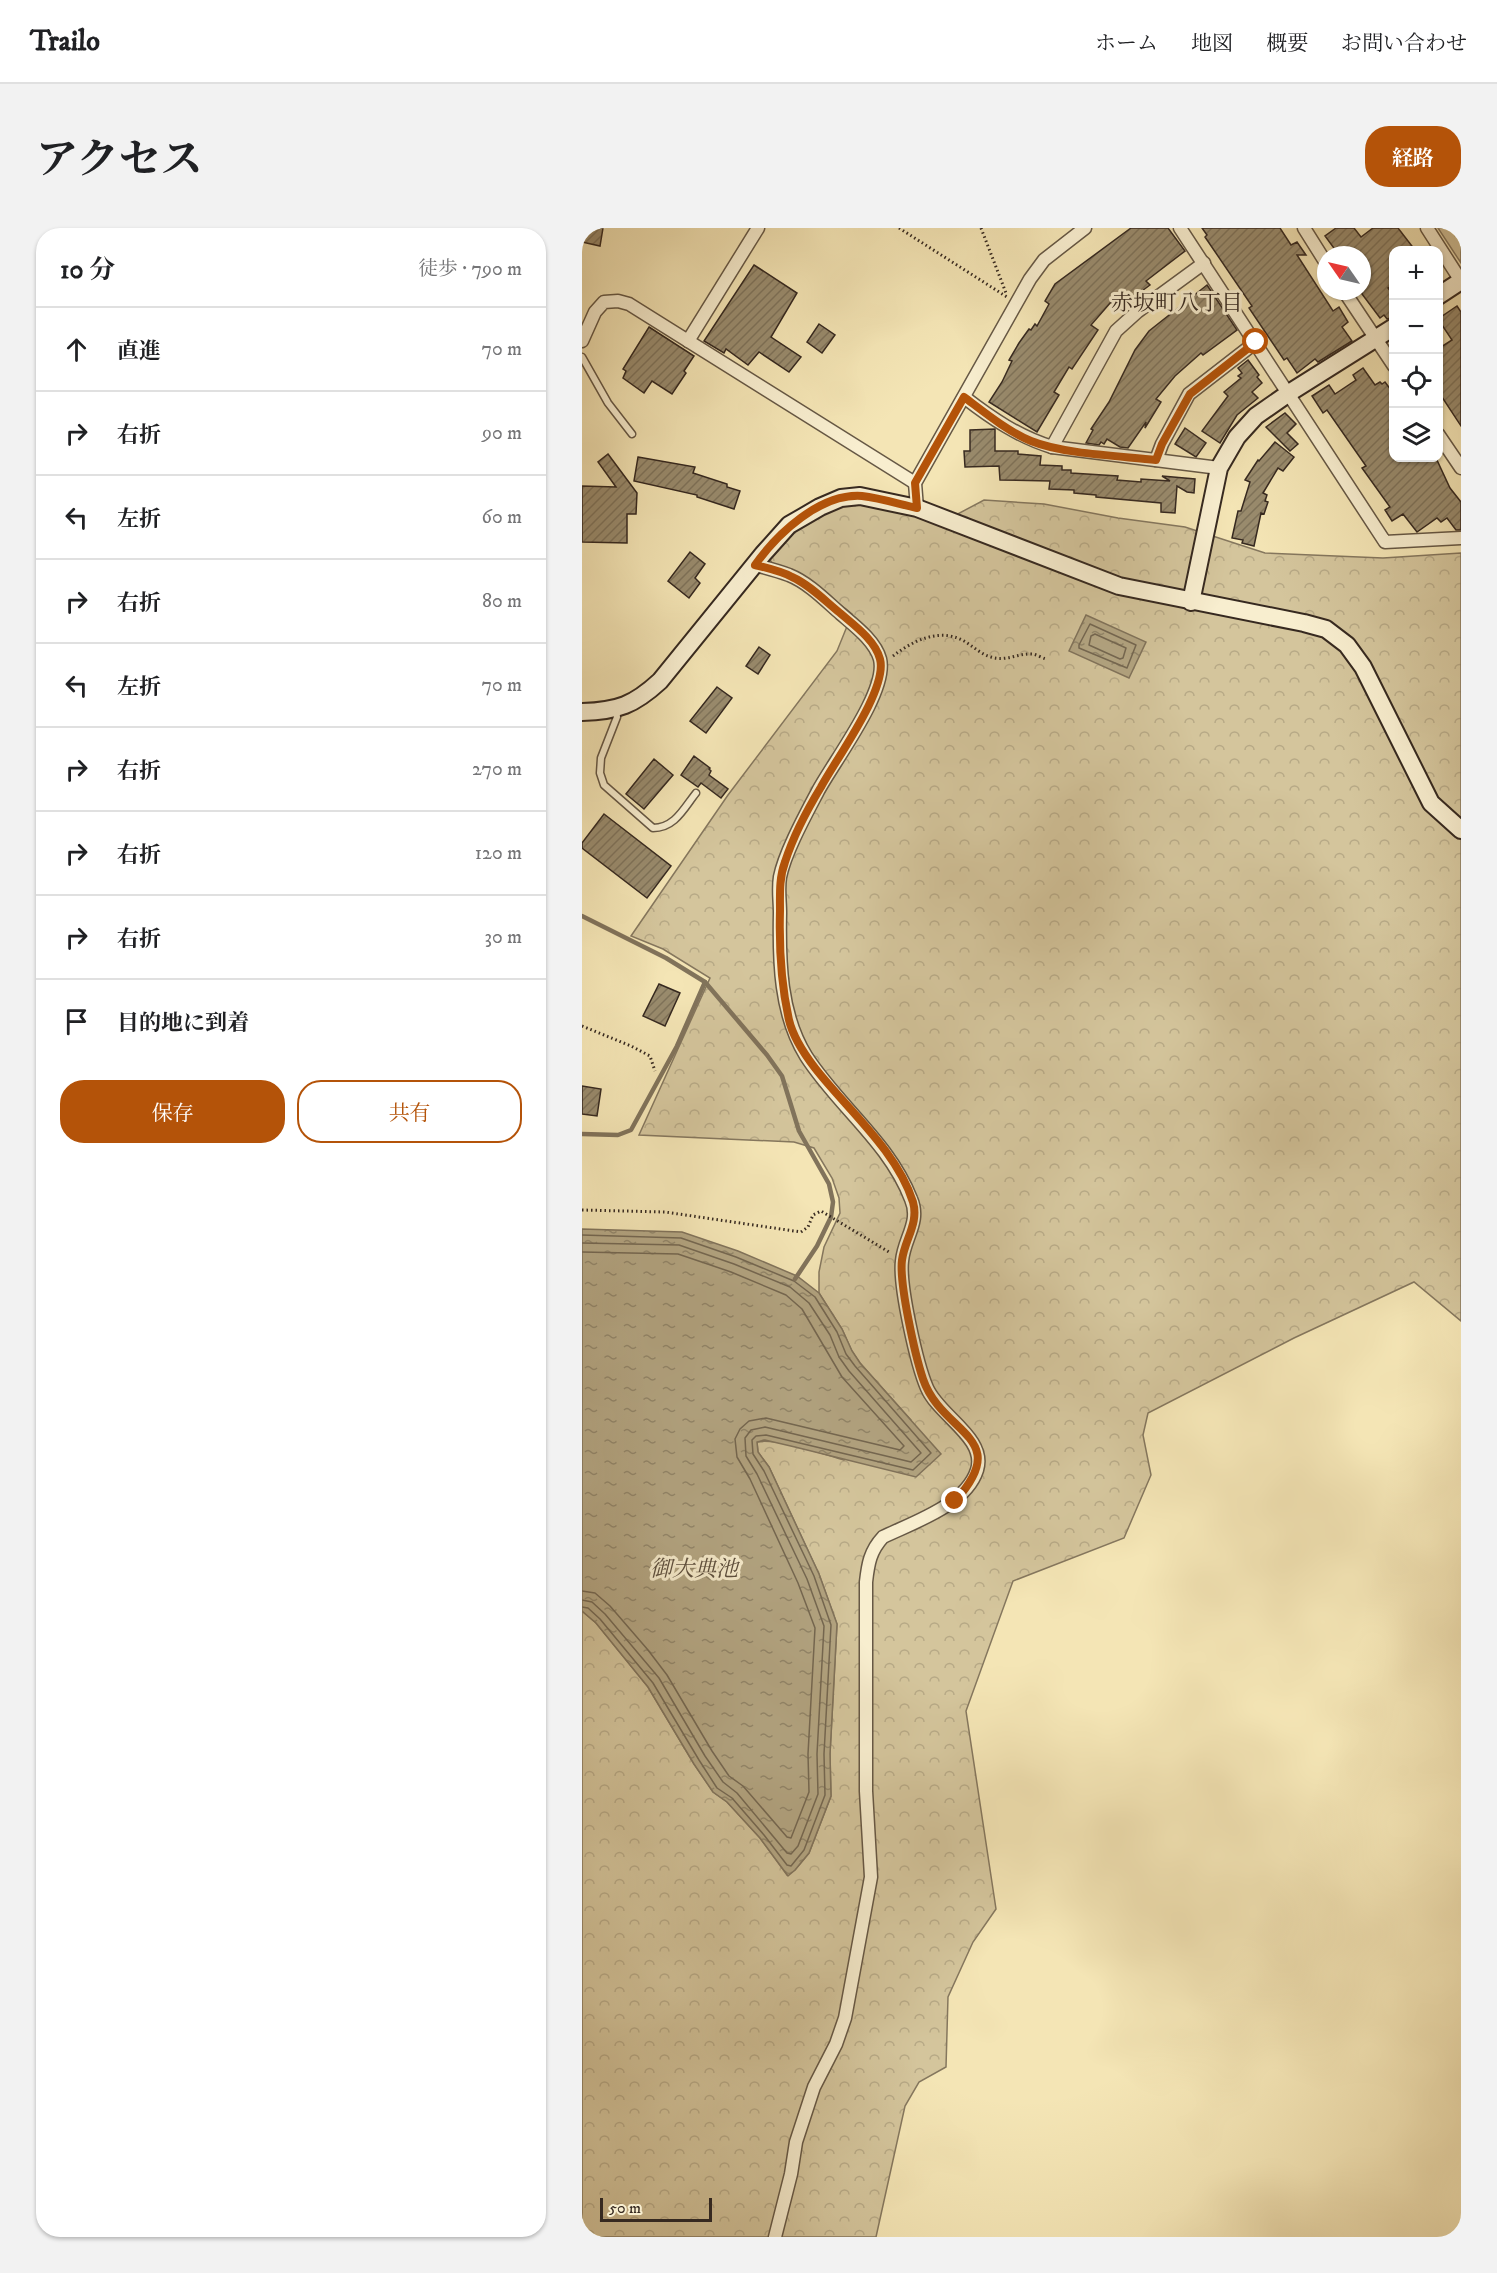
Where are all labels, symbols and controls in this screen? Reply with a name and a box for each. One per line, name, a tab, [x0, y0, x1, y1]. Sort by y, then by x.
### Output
text: Trailo	[30, 24, 100, 59]
text: ホーム	[1095, 31, 1158, 57]
text: 地図	[1191, 31, 1233, 57]
text: 概要	[1266, 31, 1308, 57]
text: お問い合わせ	[1341, 31, 1467, 57]
button: 経路	[1365, 126, 1461, 187]
text: アクセス	[36, 135, 203, 187]
north arrow	[1317, 246, 1371, 300]
map controls	[1389, 246, 1443, 462]
button: +	[1389, 246, 1443, 300]
text: 10 分	[60, 254, 115, 287]
text: 徒歩 · 790 m	[418, 257, 522, 282]
district label: 赤坂町八丁目	[1111, 290, 1243, 317]
button: −	[1389, 300, 1443, 354]
route start	[1242, 328, 1268, 354]
icon: ahead	[60, 333, 93, 366]
text: 70 m	[481, 337, 522, 362]
text: 直進	[117, 338, 161, 365]
button: locate	[1389, 354, 1443, 408]
button: layers	[1389, 408, 1443, 462]
icon: right	[60, 417, 93, 450]
text: 90 m	[482, 421, 522, 446]
text: 右折	[117, 422, 161, 449]
icon: left	[60, 501, 93, 534]
text: 60 m	[482, 505, 522, 530]
text: 左折	[117, 506, 161, 533]
icon: right	[60, 585, 93, 618]
text: 80 m	[482, 589, 522, 614]
text: 右折	[117, 590, 161, 617]
icon: left	[60, 669, 93, 702]
text: 70 m	[481, 673, 522, 698]
text: 左折	[117, 674, 161, 701]
icon: right	[60, 753, 93, 786]
text: 270 m	[472, 757, 522, 782]
text: 右折	[117, 758, 161, 785]
icon: right	[60, 837, 93, 870]
text: 120 m	[475, 841, 522, 866]
text: 右折	[117, 842, 161, 869]
icon: right	[60, 921, 93, 954]
text: 30 m	[484, 925, 522, 950]
text: 右折	[117, 926, 161, 953]
icon: arrive	[60, 1005, 93, 1038]
text: 目的地に到着	[117, 1010, 249, 1037]
button: 保存	[60, 1080, 285, 1143]
button: 共有	[297, 1080, 522, 1143]
route end	[941, 1487, 967, 1513]
water label: 御大典池	[650, 1556, 741, 1583]
scale bar	[600, 2195, 712, 2222]
text: 50 m	[609, 2198, 641, 2218]

